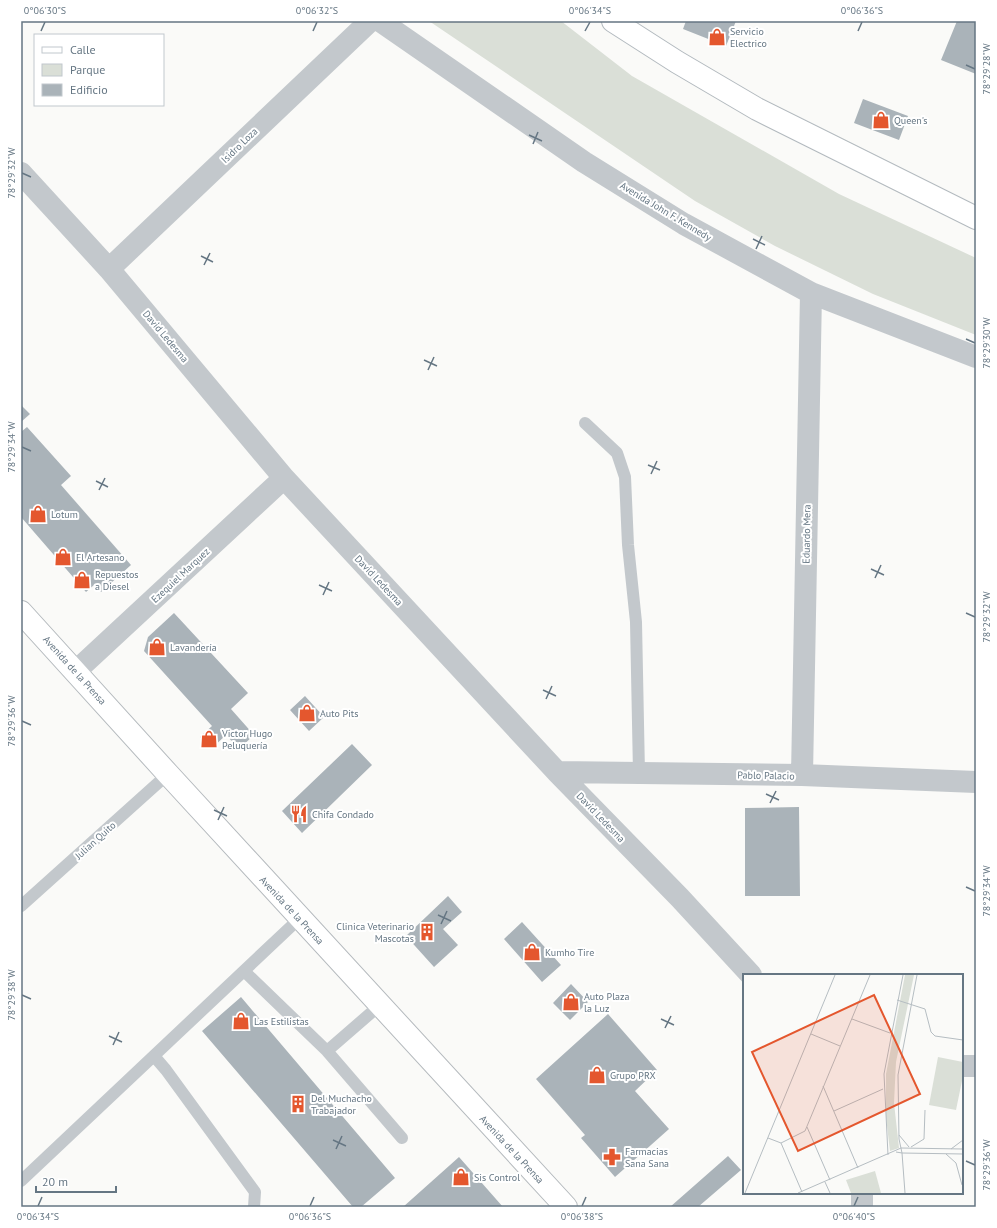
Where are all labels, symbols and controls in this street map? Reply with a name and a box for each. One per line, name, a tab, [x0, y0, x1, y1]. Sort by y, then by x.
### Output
text: 0°06'30"S	[24, 4, 66, 17]
text: 0°06'32"S	[296, 4, 338, 17]
text: 0°06'34"S	[569, 4, 611, 17]
text: 0°06'36"S	[841, 4, 883, 17]
place label: Servicio Electrico	[730, 25, 767, 50]
shop icon: Servicio Electrico	[707, 27, 727, 47]
legend	[34, 34, 164, 106]
text: Calle	[70, 42, 96, 57]
text: 78°29'28"W	[980, 43, 993, 95]
text: Parque	[70, 62, 105, 77]
text: Edificio	[70, 82, 108, 97]
shop icon: Queen's	[871, 110, 891, 130]
place label: Queen's	[894, 114, 928, 127]
street label: Isidro Loza	[218, 125, 260, 166]
text: 78°29'32"W	[5, 147, 18, 199]
street label: Avenida John F. Kennedy	[618, 179, 714, 244]
street label: David Ledesma	[140, 307, 191, 365]
text: 78°29'30"W	[980, 317, 993, 369]
text: 78°29'34"W	[5, 421, 18, 473]
shop icon: Lotum	[28, 504, 48, 524]
street label: Eduardo Mera	[799, 504, 814, 564]
place label: Lotum	[51, 508, 78, 521]
street label: Ezequiel Marquez	[148, 545, 212, 606]
shop icon: El Artesano	[53, 547, 73, 567]
place label: El Artesano	[76, 551, 125, 564]
street label: David Ledesma	[352, 552, 405, 608]
place label: Repuestos a Diesel	[95, 568, 139, 593]
shop icon: Repuestos a Diesel	[72, 570, 92, 590]
text: 78°29'32"W	[980, 591, 993, 643]
street label: Avenida de la Prensa	[40, 633, 109, 708]
shop icon: Lavandería	[147, 637, 167, 657]
place label: Lavandería	[170, 641, 217, 654]
text: 78°29'36"W	[5, 695, 18, 747]
shop icon: Auto Pits	[297, 703, 317, 723]
place label: Auto Pits	[320, 707, 358, 720]
place label: Victor Hugo Peluquería	[221, 727, 272, 752]
shop icon: Victor Hugo Peluquería	[199, 729, 219, 749]
street label: Pablo Palacio	[737, 769, 795, 782]
street label: David Ledesma	[574, 790, 628, 845]
restaurant icon: Chifa Condado	[289, 804, 309, 824]
place label: Chifa Condado	[312, 808, 374, 821]
street label: Julian Quito	[71, 819, 118, 863]
text: 78°29'34"W	[980, 865, 993, 917]
street label: Avenida de la Prensa	[257, 874, 327, 947]
place label: Clinica Veterinario Mascotas	[336, 920, 414, 945]
building icon: Clinica Veterinario Mascotas	[417, 922, 437, 942]
shop icon: Kumho Tire	[522, 942, 542, 962]
place label: Kumho Tire	[545, 946, 594, 959]
text: 78°29'38"W	[5, 969, 18, 1021]
inset map	[743, 974, 963, 1194]
place label: Auto Plaza la Luz	[584, 990, 629, 1015]
shop icon: Auto Plaza la Luz	[561, 992, 581, 1012]
shop icon: Las Estilistas	[231, 1011, 251, 1031]
place label: Las Estilistas	[254, 1015, 309, 1028]
shop icon: Grupo PRX	[587, 1065, 607, 1085]
place label: Grupo PRX	[610, 1069, 656, 1082]
place label: Del Muchacho Trabajador	[311, 1092, 372, 1117]
building icon: Del Muchacho Trabajador	[288, 1094, 308, 1114]
street label: Avenida de la Prensa	[477, 1113, 547, 1186]
text: 78°29'36"W	[980, 1139, 993, 1191]
place label: Farmacias Sana Sana	[625, 1145, 669, 1170]
pharmacy icon: Farmacias Sana Sana	[602, 1147, 622, 1167]
shop icon: Sis Control	[451, 1167, 471, 1187]
scale bar	[36, 1168, 116, 1194]
place label: Sis Control	[474, 1171, 520, 1184]
text: 20 m	[42, 1174, 68, 1189]
text: 0°06'34"S	[17, 1210, 59, 1223]
text: 0°06'36"S	[289, 1210, 331, 1223]
text: 0°06'38"S	[561, 1210, 603, 1223]
text: 0°06'40"S	[833, 1210, 875, 1223]

